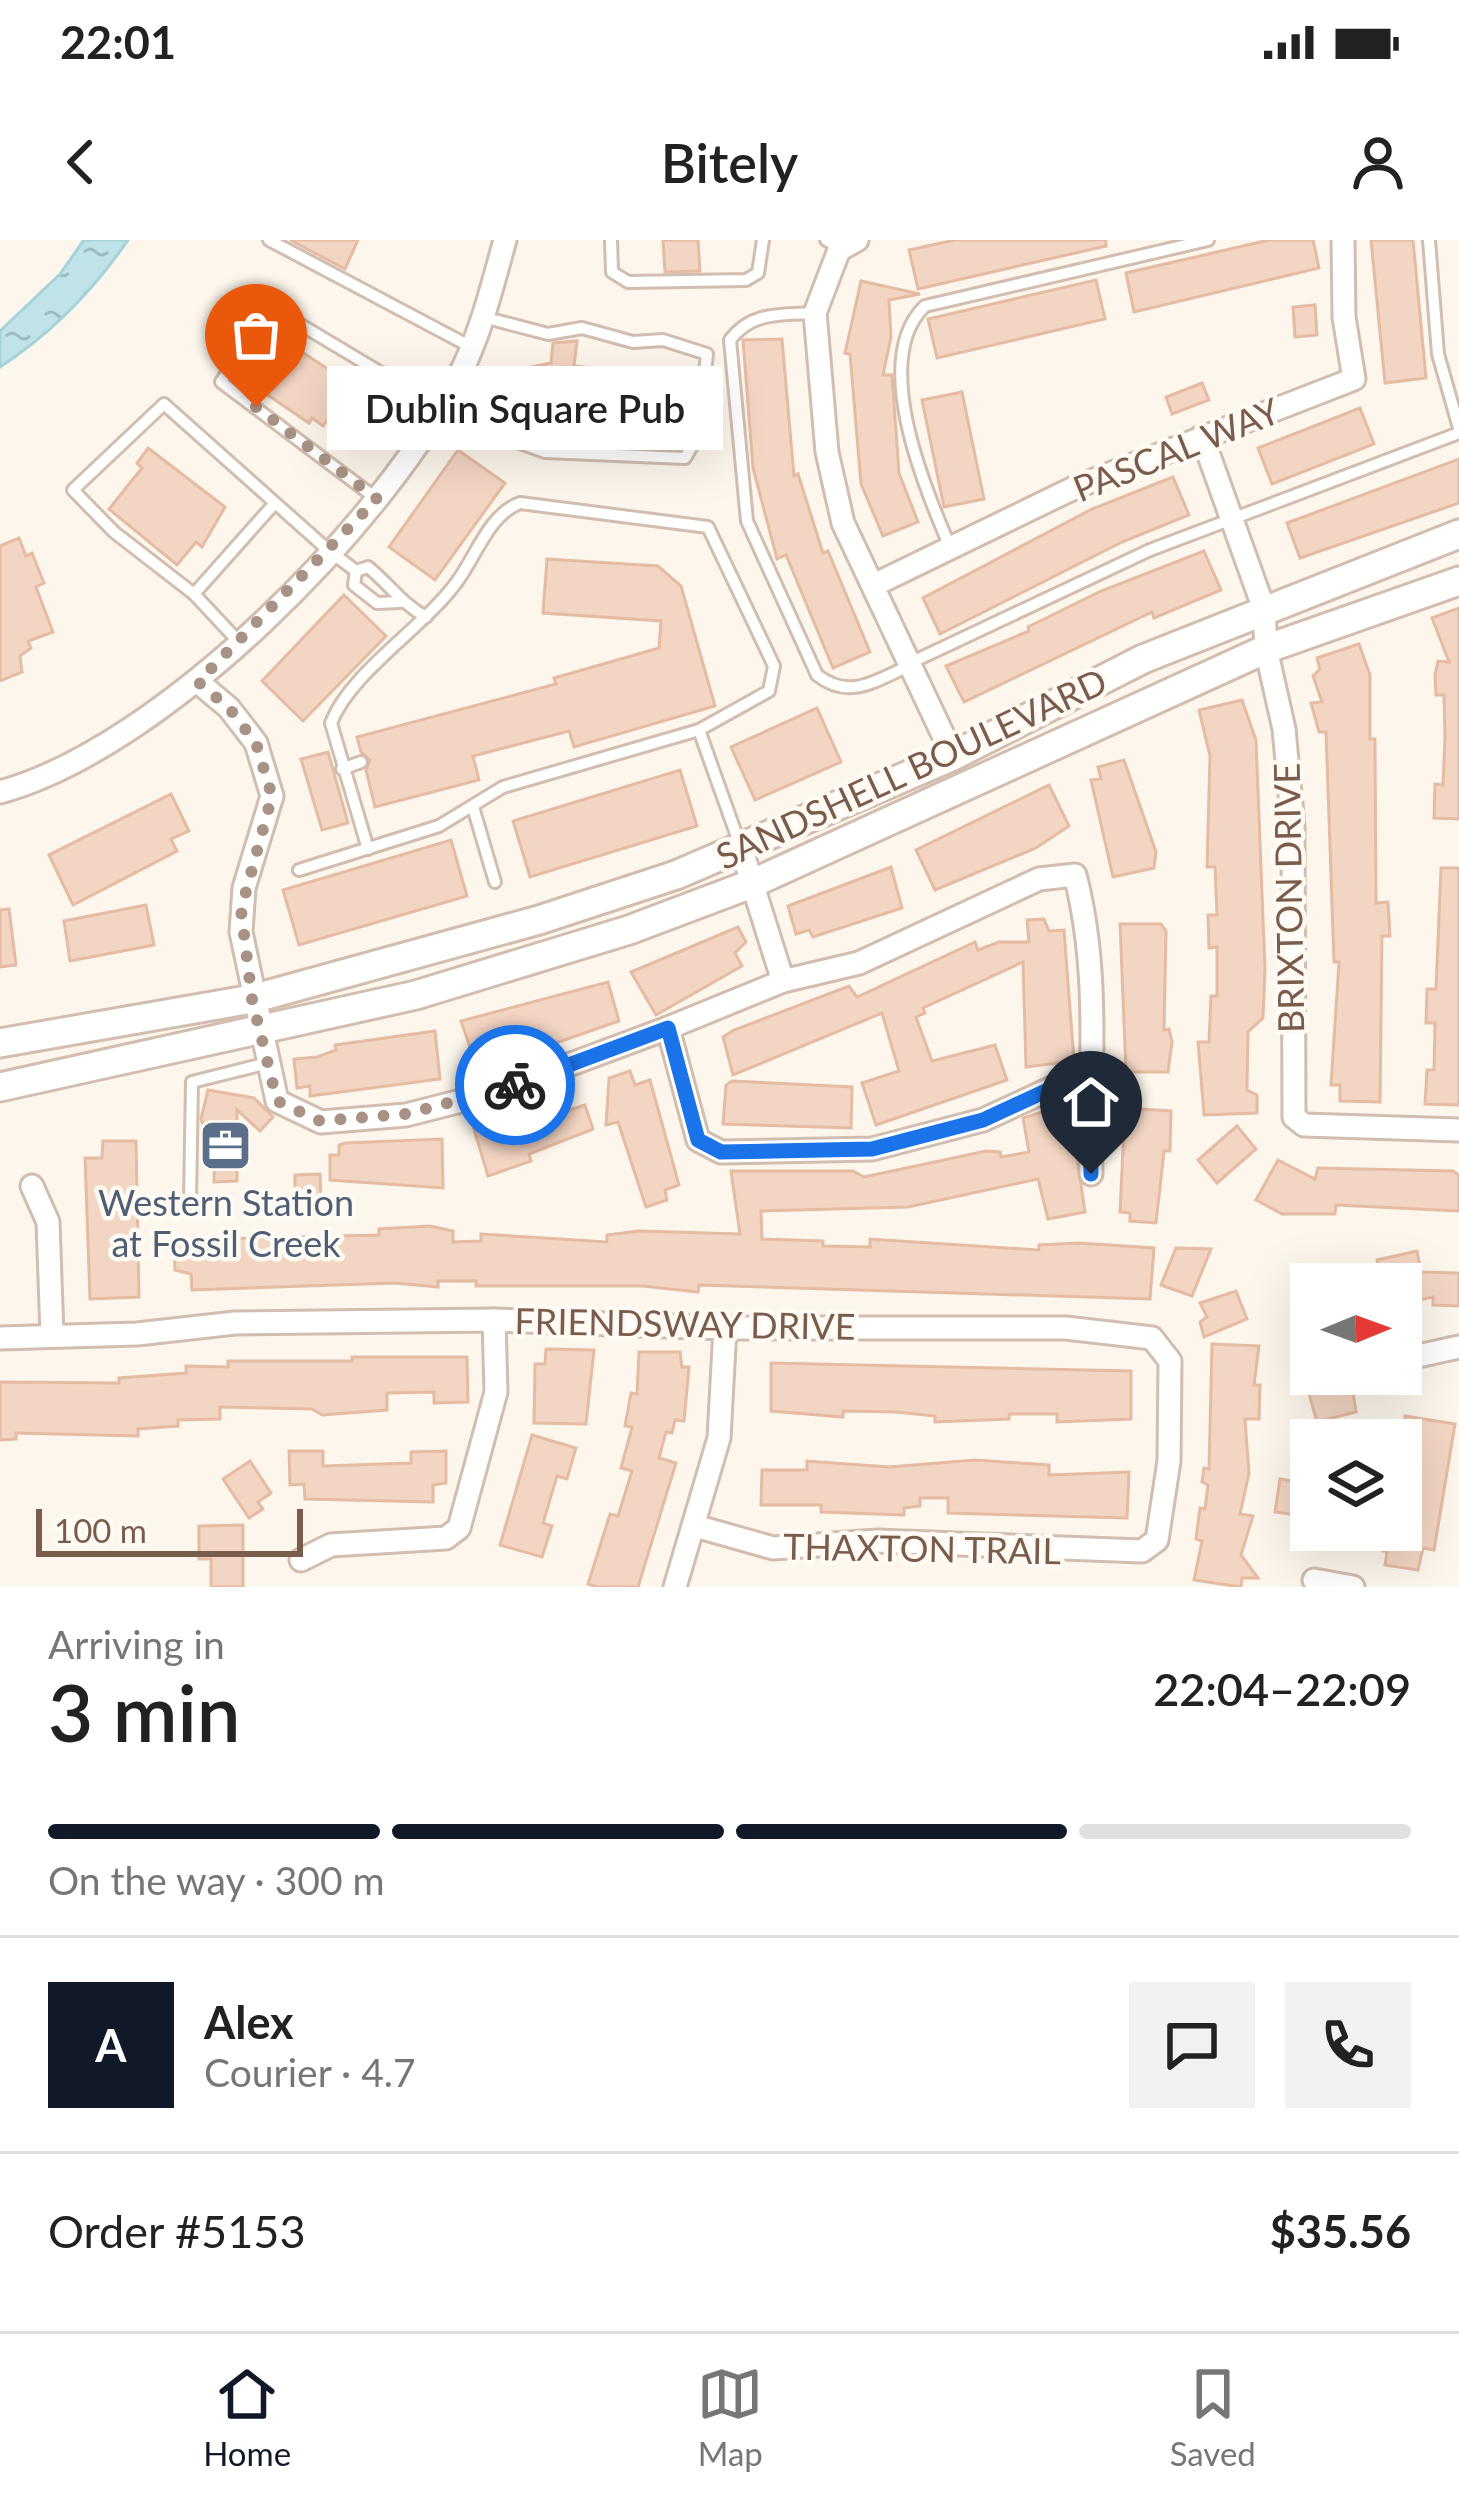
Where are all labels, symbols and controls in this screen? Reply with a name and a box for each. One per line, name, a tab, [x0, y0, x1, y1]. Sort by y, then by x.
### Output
text: 22:01	[60, 15, 176, 69]
icon: back	[48, 129, 114, 195]
icon: person	[1345, 129, 1411, 195]
text: Bitely	[661, 130, 798, 195]
pin	[205, 284, 307, 407]
icon: bag	[223, 302, 289, 368]
callout: Dublin Square Pub	[328, 365, 724, 449]
text: Dublin Square Pub	[365, 385, 685, 431]
street label: PASCAL WAY	[1067, 388, 1286, 510]
street label: SANDSHELL BOULEVARD	[709, 658, 1113, 878]
street label: BRIXTON DRIVE	[1264, 763, 1312, 1033]
courier	[455, 1025, 575, 1145]
pin	[1040, 1051, 1142, 1174]
icon: bike	[482, 1052, 548, 1118]
icon: home	[1058, 1069, 1124, 1135]
office icon: Western Station at Fossil Creek	[198, 1118, 254, 1174]
place label: Western Station at Fossil Creek	[98, 1180, 354, 1265]
north arrow	[1290, 1263, 1422, 1395]
map controls	[1290, 1263, 1422, 1551]
street label: FRIENDSWAY DRIVE	[514, 1298, 856, 1348]
button: layers	[1290, 1419, 1422, 1551]
scale bar	[36, 1503, 303, 1556]
text: 100 m	[54, 1510, 147, 1550]
street label: THAXTON TRAIL	[783, 1524, 1061, 1572]
text: Arriving in	[48, 1621, 225, 1667]
text: 22:04–22:09	[1153, 1662, 1411, 1716]
text: 3 min	[48, 1665, 241, 1759]
text: On the way · 300 m	[48, 1857, 385, 1903]
button: chat	[1129, 1982, 1255, 2108]
button: phone	[1285, 1982, 1411, 2108]
text: Alex	[204, 1995, 294, 2049]
text: A	[95, 2018, 127, 2072]
text: Courier · 4.7	[204, 2049, 416, 2095]
text: Order #5153	[48, 2204, 306, 2258]
text: $35.56	[1270, 2204, 1411, 2258]
tab: Home	[203, 2361, 291, 2473]
tab: Map	[697, 2361, 763, 2473]
tab: Saved	[1170, 2361, 1256, 2473]

